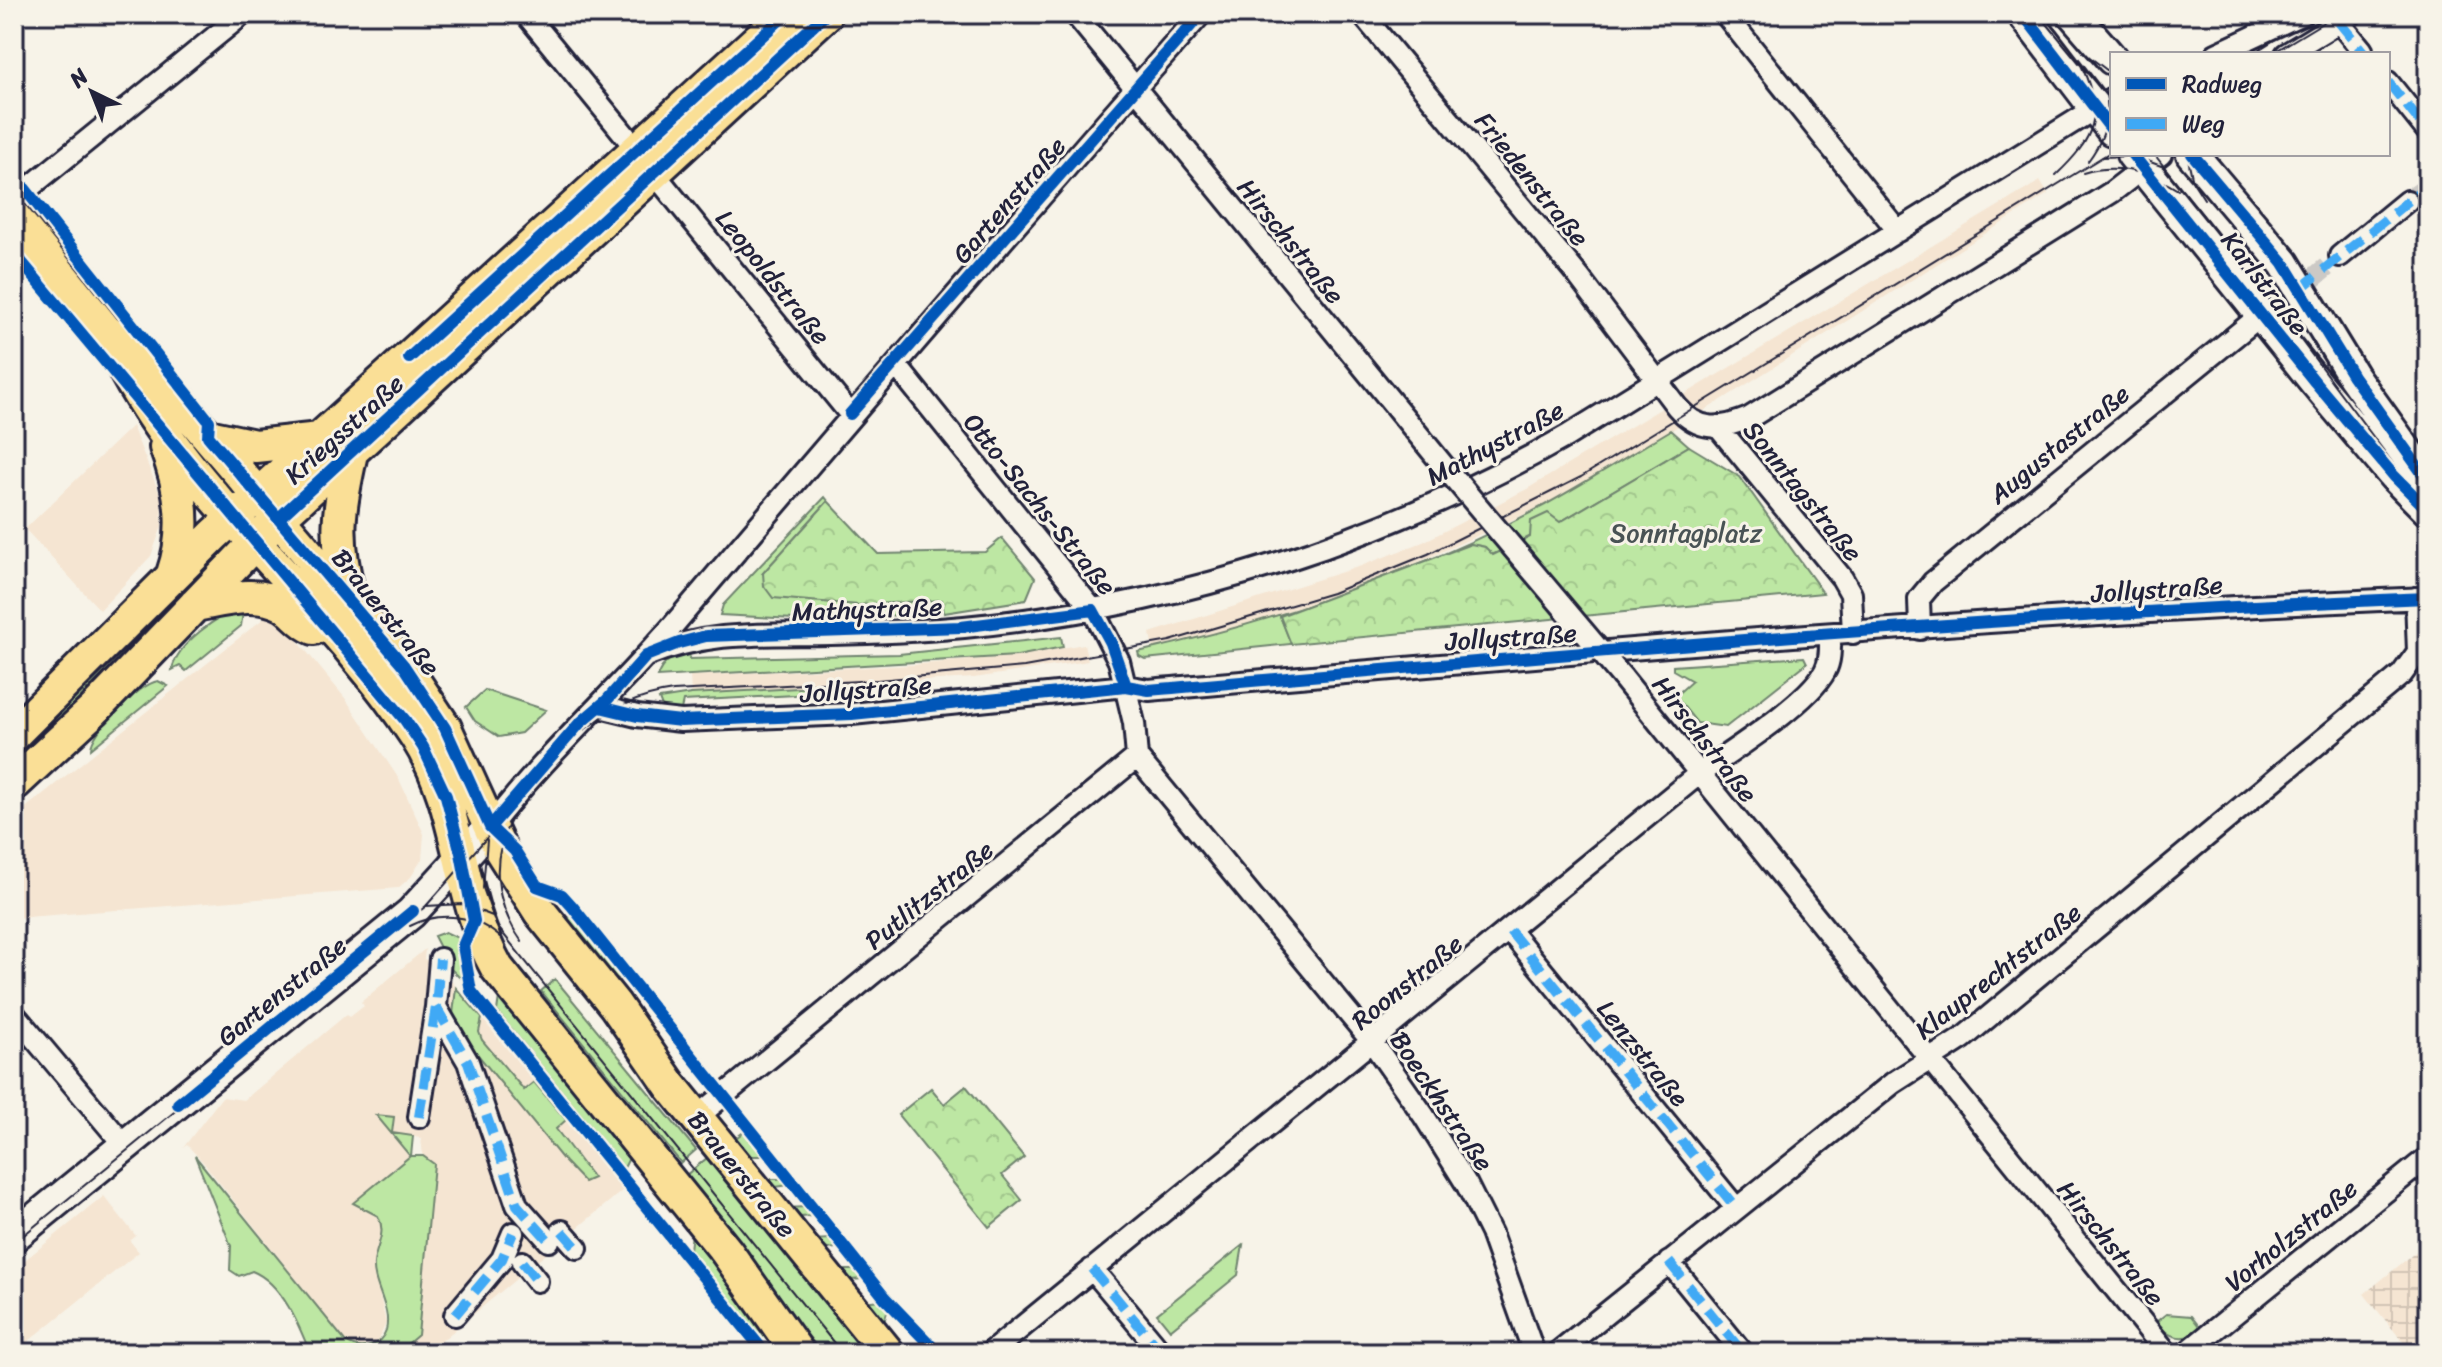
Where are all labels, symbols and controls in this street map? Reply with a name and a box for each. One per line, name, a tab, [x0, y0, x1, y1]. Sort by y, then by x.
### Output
north arrow	[52, 52, 132, 132]
legend	[2110, 52, 2390, 156]
text: N	[59, 58, 98, 98]
text: Radweg	[2182, 63, 2262, 105]
street label: Friedenstraße	[1463, 101, 1601, 257]
text: Weg	[2182, 103, 2225, 145]
street label: Gartenstraße	[940, 126, 1078, 274]
street label: Hirschstraße	[1225, 167, 1357, 315]
street label: Leopoldstraße	[703, 199, 843, 355]
street label: Karlstraße	[2209, 220, 2321, 346]
street label: Kriegsstraße	[273, 362, 415, 496]
street label: Augustastraße	[1977, 372, 2140, 517]
street label: Mathystraße	[1418, 387, 1572, 499]
street label: Otto-Sachs-Straße	[951, 402, 1129, 606]
street label: Sonntagstraße	[1731, 410, 1875, 572]
park label: Sonntagplatz	[1610, 510, 1763, 556]
street label: Brauerstraße	[320, 538, 452, 686]
street label: Jollystraße	[2089, 561, 2224, 617]
street label: Mathystraße	[791, 583, 943, 635]
street label: Jollystraße	[1443, 609, 1578, 665]
street label: Jollystraße	[798, 661, 933, 717]
street label: Hirschstraße	[1640, 665, 1770, 813]
street label: Putlitzstraße	[854, 828, 1004, 962]
street label: Klauprechtstraße	[1904, 891, 2092, 1051]
street label: Roonstraße	[1341, 922, 1473, 1042]
street label: Gartenstraße	[206, 924, 358, 1058]
street label: Lenzstraße	[1585, 989, 1701, 1118]
street label: Boeckhstraße	[1378, 1021, 1506, 1181]
street label: Brauerstraße	[676, 1100, 808, 1248]
street label: Vorholzstraße	[2214, 1166, 2368, 1304]
street label: Hirschstraße	[2045, 1169, 2177, 1317]

